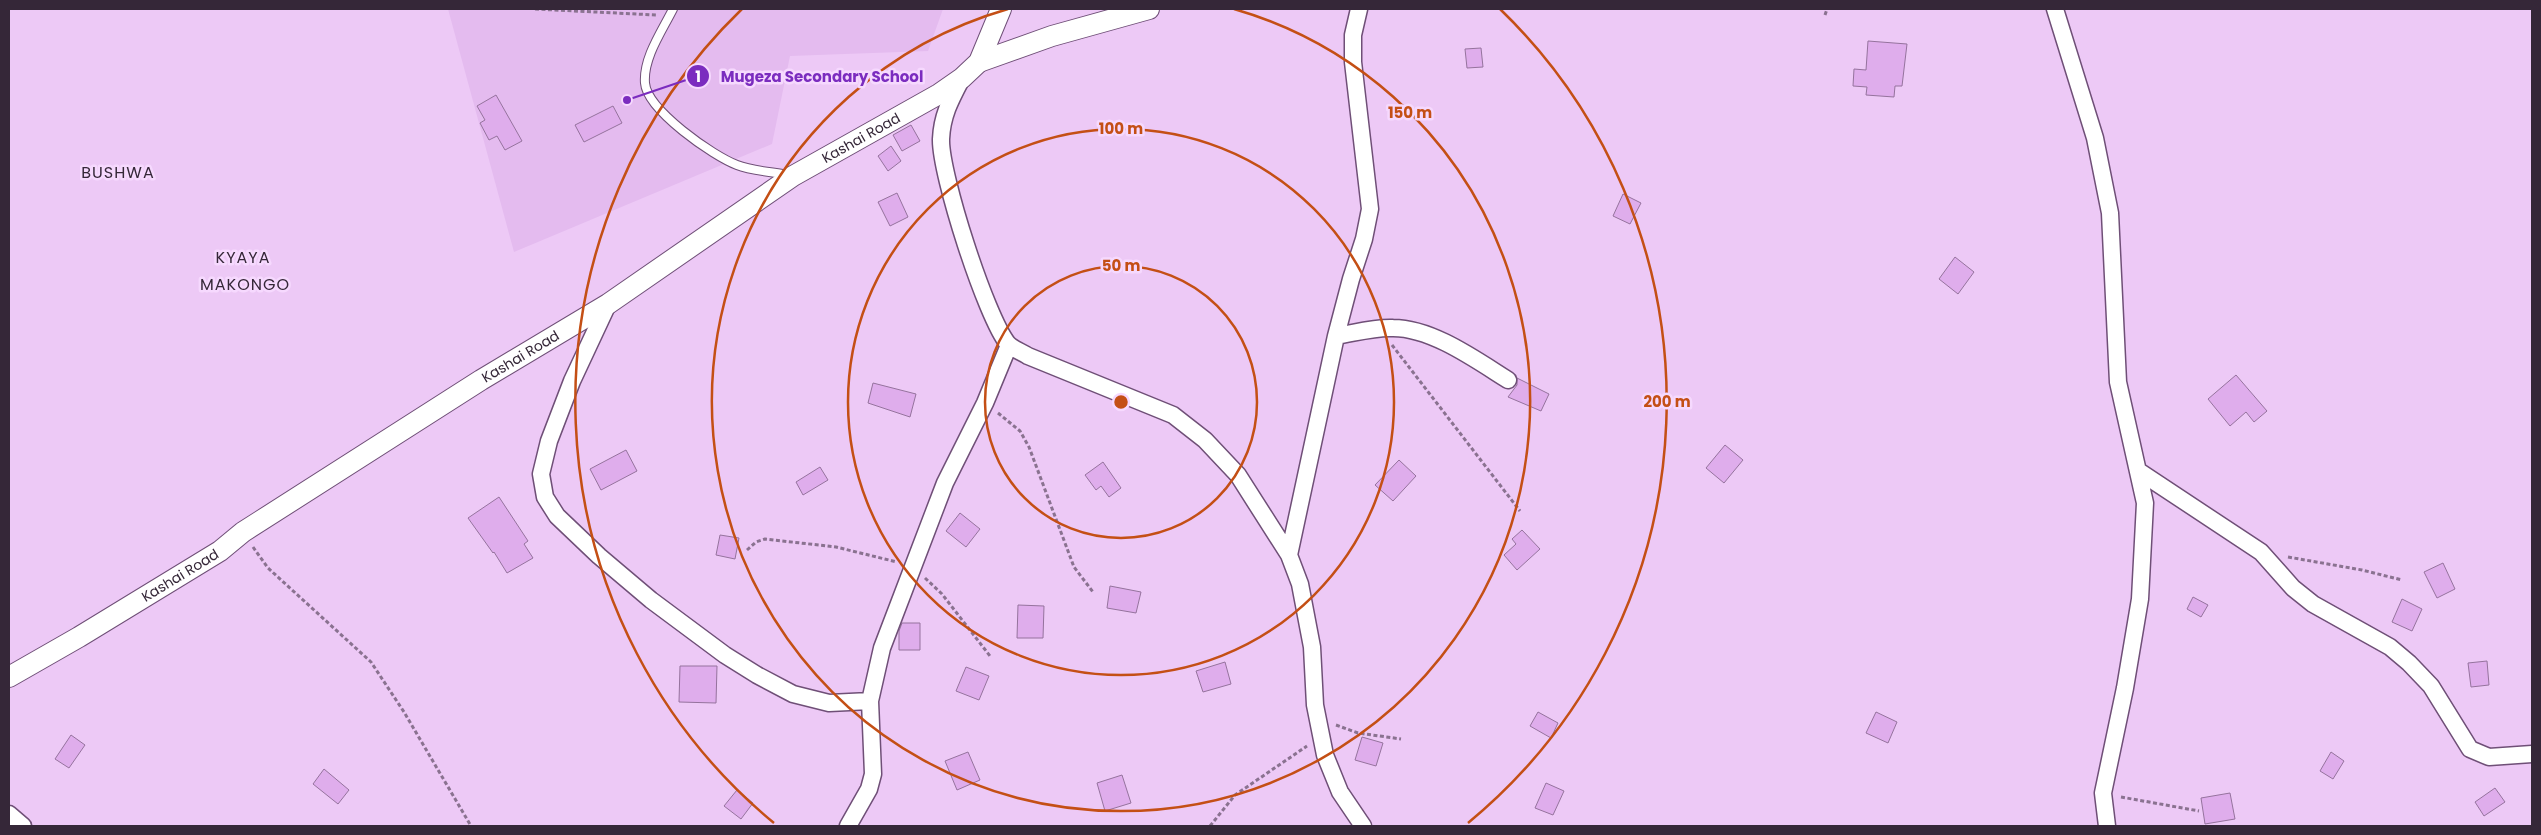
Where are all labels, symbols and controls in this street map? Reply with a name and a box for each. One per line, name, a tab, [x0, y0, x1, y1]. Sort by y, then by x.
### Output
callout: Mugeza Secondary School	[685, 61, 933, 91]
text: 1	[695, 66, 701, 87]
text: Mugeza Secondary School	[721, 66, 923, 87]
text: 150 m	[1388, 102, 1432, 123]
street label: Kashai Road	[818, 108, 904, 168]
text: 100 m	[1099, 118, 1143, 139]
district label: BUSHWA	[81, 161, 155, 184]
district label: KYAYA	[216, 246, 270, 269]
text: 50 m	[1102, 255, 1140, 276]
district label: MAKONGO	[200, 273, 290, 296]
street label: Kashai Road	[478, 325, 563, 387]
text: 200 m	[1643, 391, 1691, 412]
centre of rings	[1112, 393, 1130, 411]
street label: Kashai Road	[138, 544, 223, 607]

